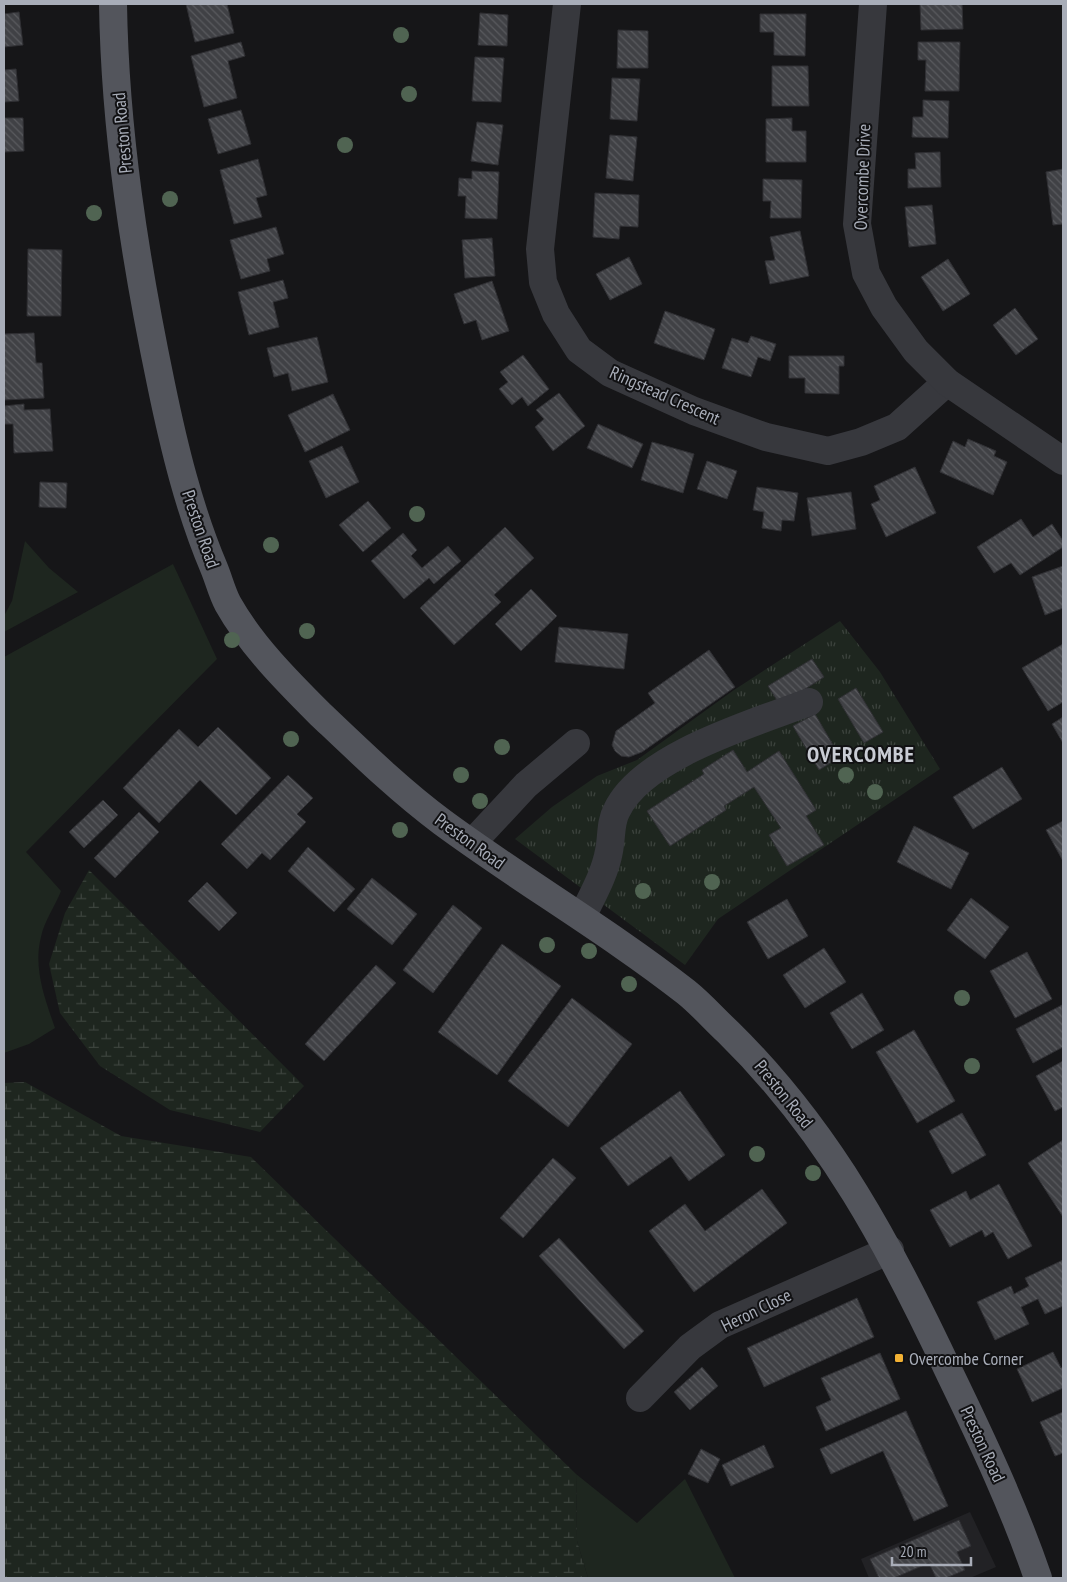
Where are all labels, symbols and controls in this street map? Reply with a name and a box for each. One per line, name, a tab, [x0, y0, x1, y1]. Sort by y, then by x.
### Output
street label: Preston Road	[107, 92, 137, 174]
street label: Overcombe Drive	[849, 123, 875, 231]
street label: Ringstead Crescent	[606, 360, 724, 430]
street label: Preston Road	[177, 487, 225, 571]
district label: OVERCOMBE	[807, 740, 915, 768]
street label: Preston Road	[430, 808, 510, 874]
street label: Preston Road	[750, 1055, 818, 1133]
street label: Heron Close	[717, 1283, 795, 1337]
place label: Overcombe Corner	[909, 1347, 1023, 1370]
marker: Overcombe Corner	[893, 1352, 905, 1364]
street label: Preston Road	[955, 1402, 1011, 1486]
scale bar	[892, 1534, 971, 1566]
text: 20 m	[900, 1542, 926, 1561]

